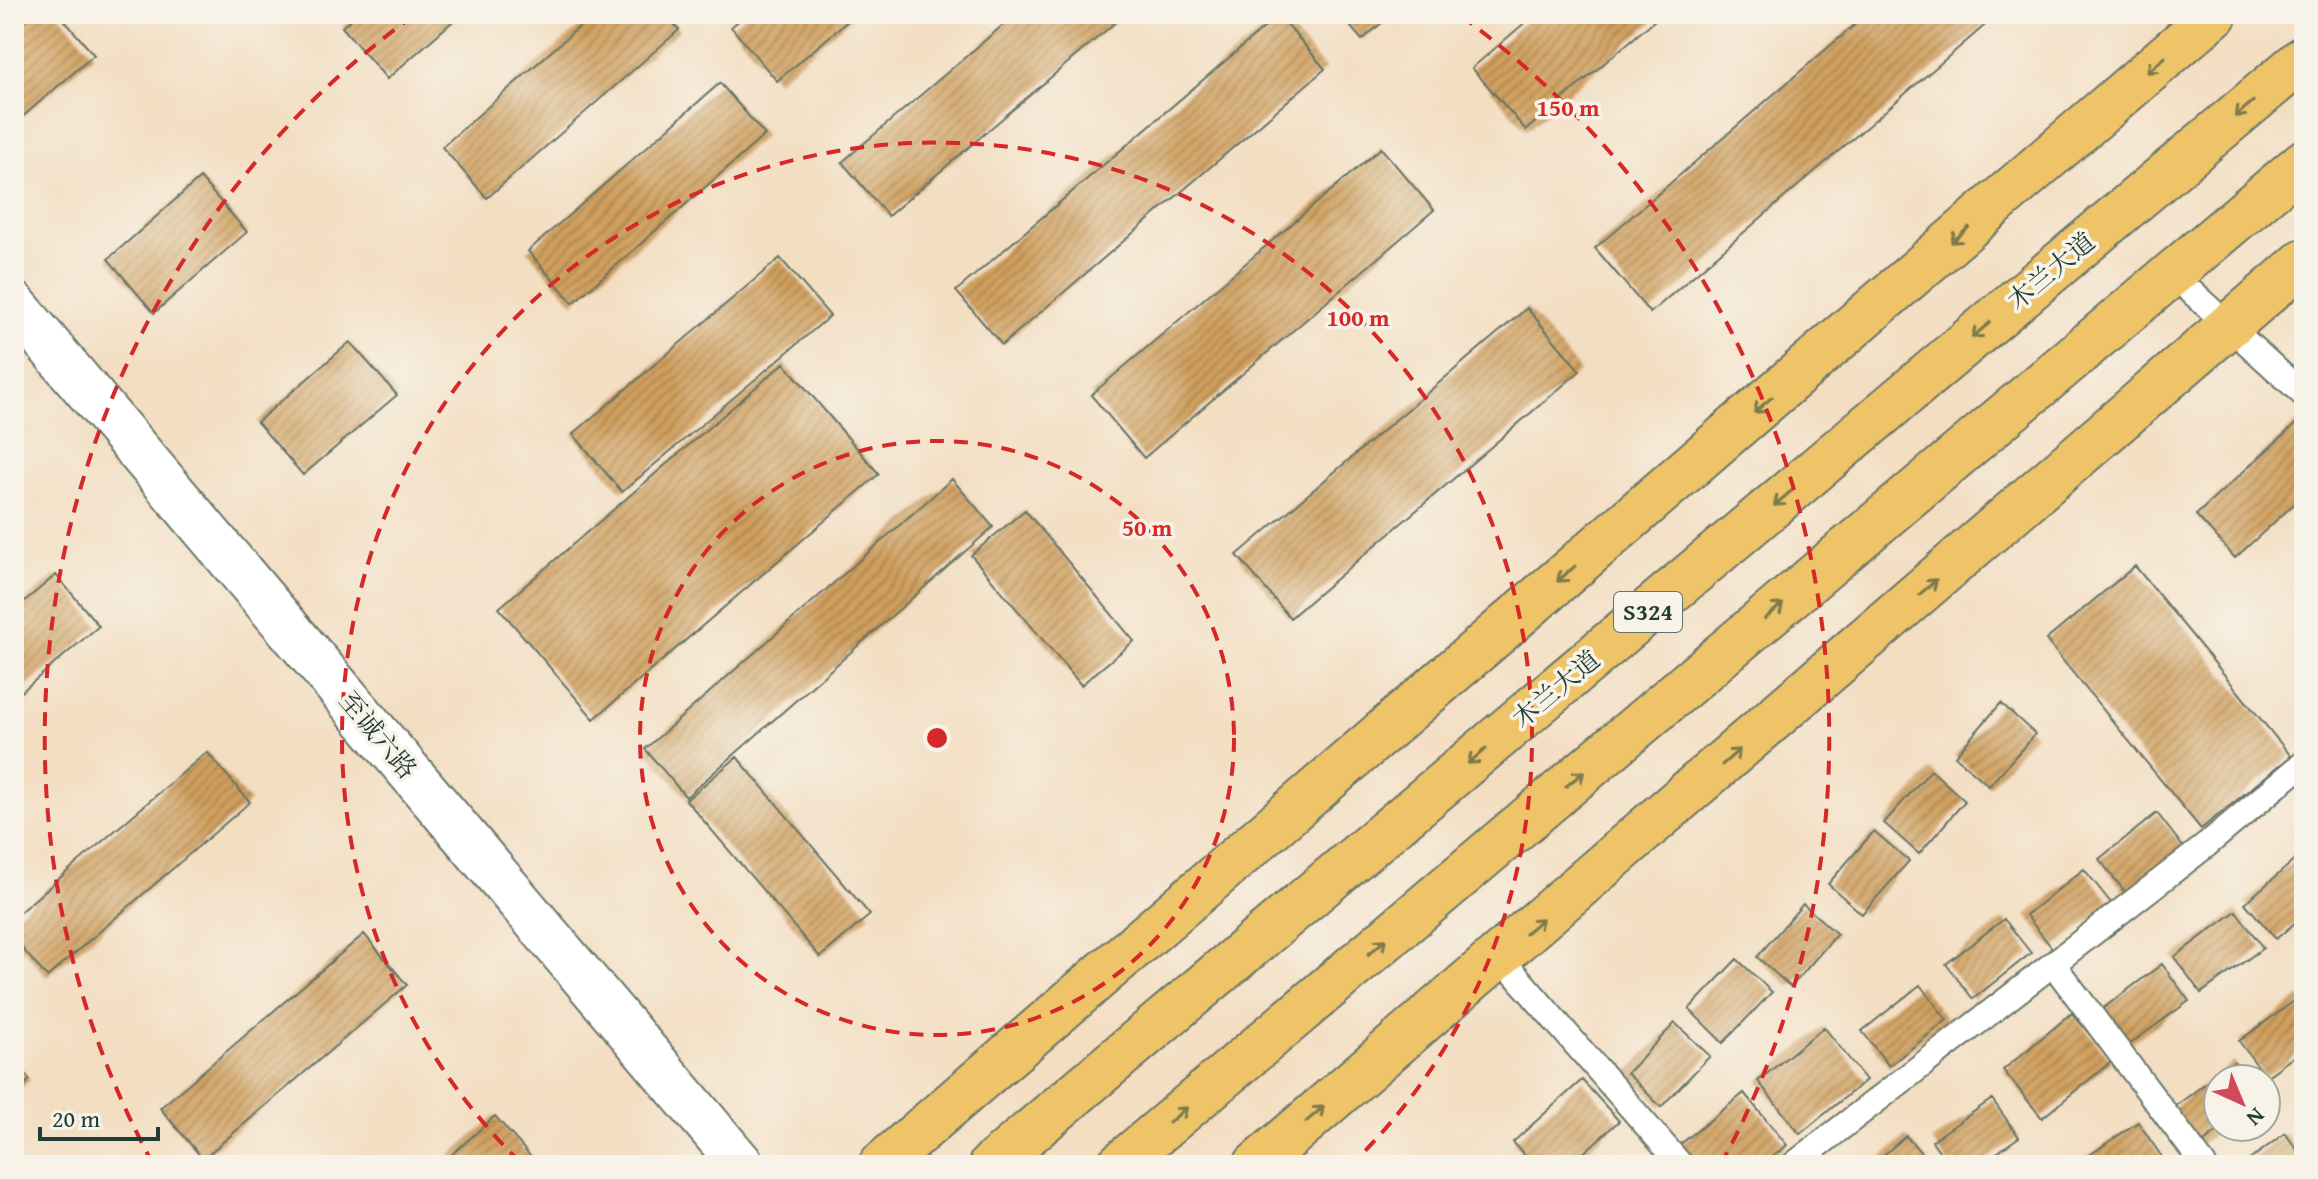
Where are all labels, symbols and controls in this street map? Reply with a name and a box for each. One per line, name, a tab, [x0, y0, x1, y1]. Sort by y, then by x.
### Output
one-way arrow	[2147, 56, 2167, 74]
text: 150 m	[1536, 90, 1600, 125]
one-way arrow	[2235, 100, 2255, 118]
street label: 木兰大道	[1998, 222, 2103, 319]
one-way arrow	[1950, 226, 1970, 244]
text: 100 m	[1326, 300, 1390, 335]
one-way arrow	[1972, 321, 1992, 339]
one-way arrow	[1753, 395, 1773, 413]
one-way arrow	[1773, 489, 1793, 507]
text: 50 m	[1122, 510, 1173, 545]
one-way arrow	[1556, 565, 1576, 583]
one-way arrow	[1917, 578, 1937, 596]
road number: S324	[1614, 592, 1682, 632]
one-way arrow	[1763, 602, 1784, 620]
street label: 木兰大道	[1503, 640, 1608, 737]
street label: 至诚六路	[330, 682, 427, 787]
centre of rings	[923, 724, 951, 752]
one-way arrow	[1467, 747, 1487, 765]
one-way arrow	[1720, 748, 1740, 766]
one-way arrow	[1565, 770, 1585, 788]
one-way arrow	[1523, 917, 1543, 935]
one-way arrow	[1366, 938, 1387, 956]
north arrow	[2202, 1063, 2282, 1143]
scale bar	[40, 1091, 158, 1141]
text: 20 m	[52, 1101, 100, 1136]
text: N	[2239, 1101, 2272, 1134]
one-way arrow	[1305, 1105, 1325, 1123]
one-way arrow	[1168, 1106, 1188, 1124]

